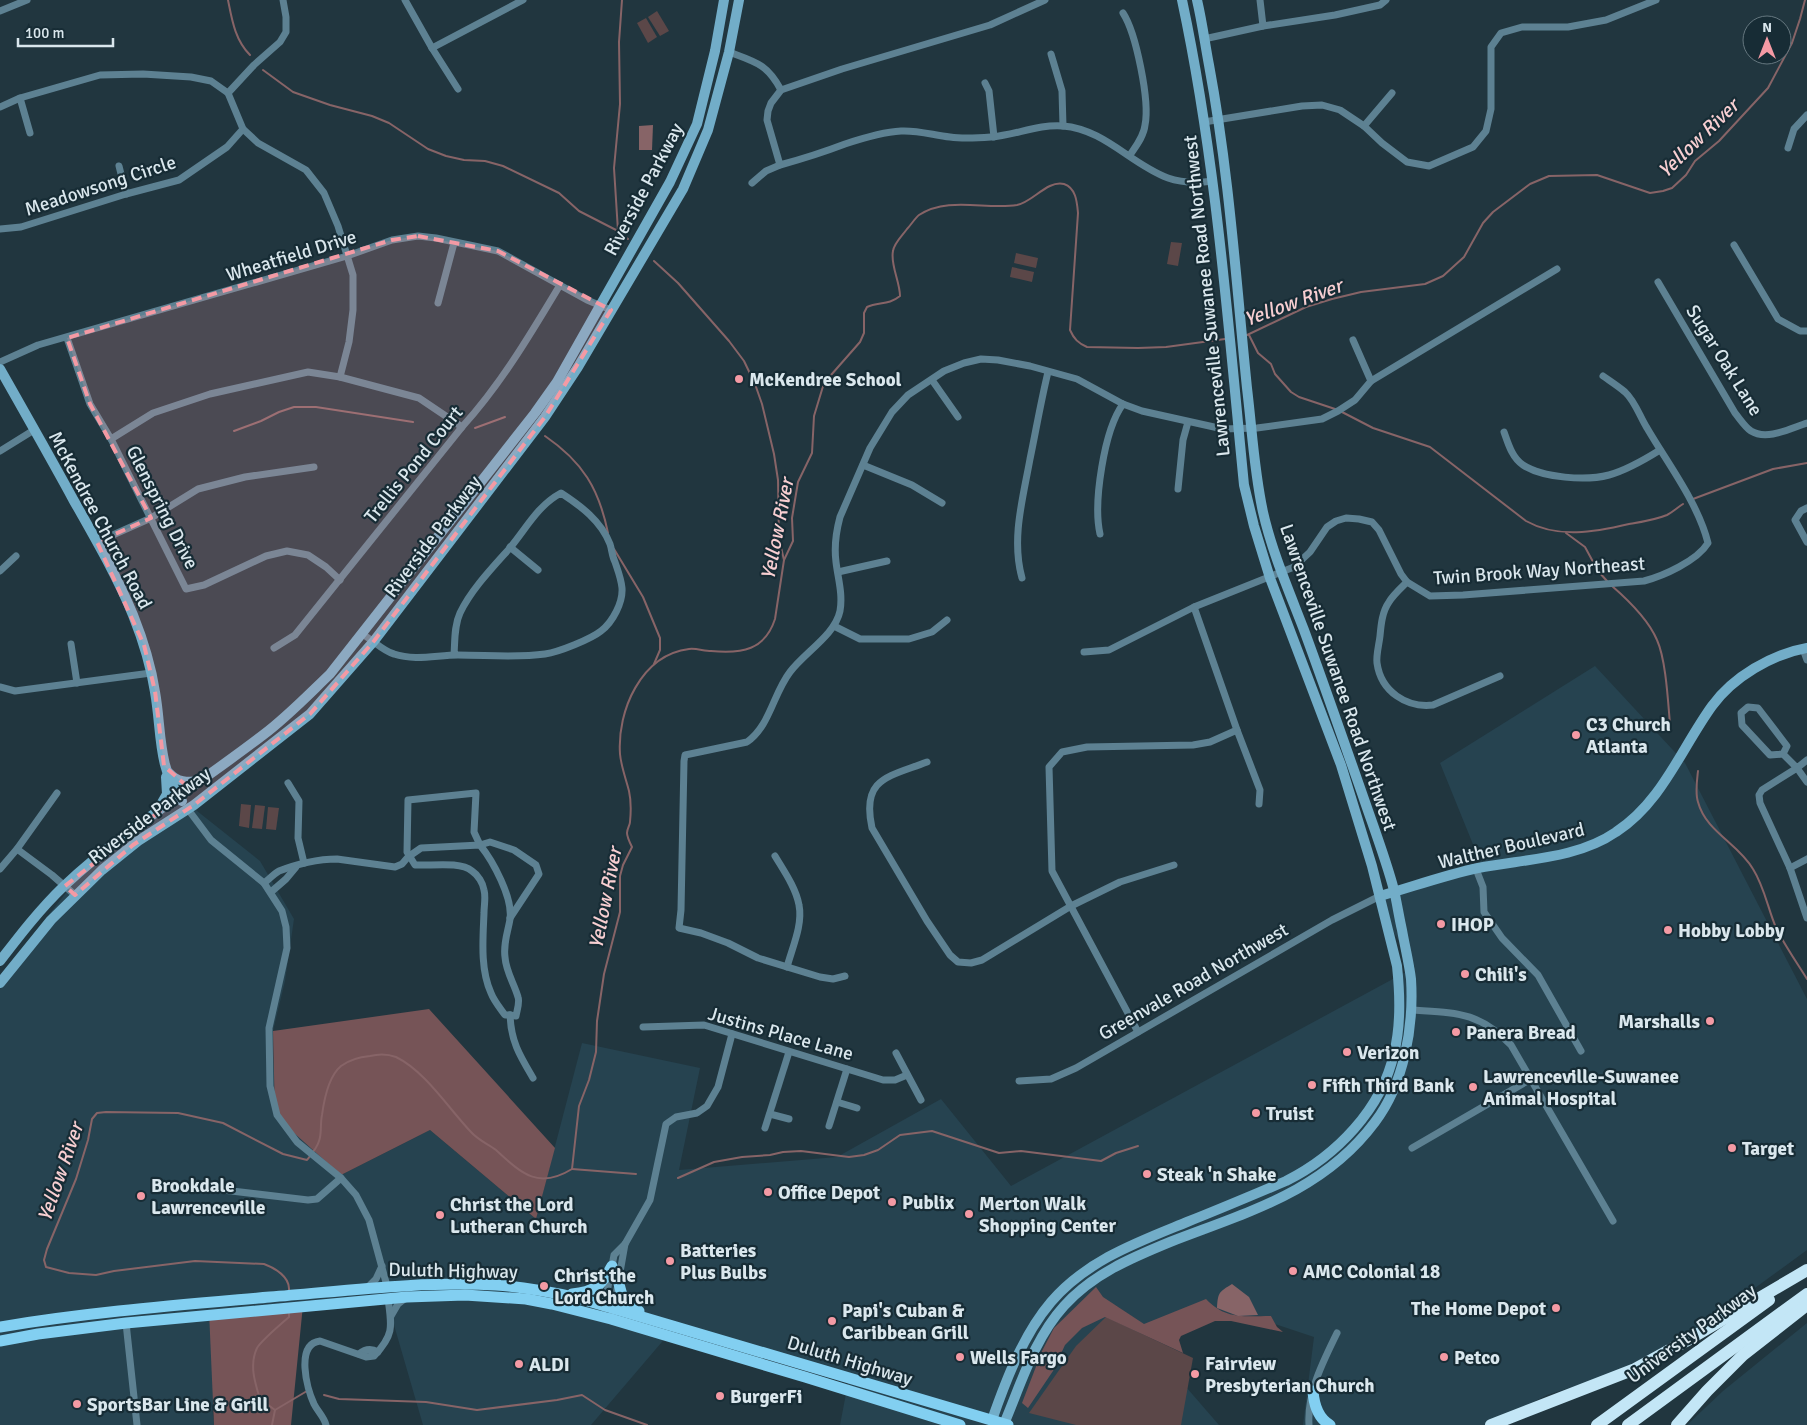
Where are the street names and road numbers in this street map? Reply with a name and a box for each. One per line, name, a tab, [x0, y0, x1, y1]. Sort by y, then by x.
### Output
street label: Riverside Parkway	[599, 119, 689, 260]
street label: Lawrenceville Suwanee Road Northwest	[1178, 134, 1236, 458]
street label: Meadowsong Circle	[22, 150, 179, 222]
street label: Wheatfield Drive	[223, 225, 359, 287]
street label: Sugar Oak Lane	[1680, 300, 1768, 421]
street label: Trellis Pond Court	[359, 401, 468, 528]
street label: McKendree Church Road	[43, 427, 157, 614]
street label: Glenspring Drive	[121, 442, 204, 573]
street label: Riverside Parkway	[379, 471, 487, 602]
street label: Lawrenceville Suwanee Road Northwest	[1274, 521, 1402, 834]
street label: Twin Brook Way Northeast	[1432, 552, 1646, 590]
street label: Riverside Parkway	[84, 762, 216, 870]
street label: Walther Boulevard	[1436, 817, 1587, 874]
street label: Greenvale Road Northwest	[1094, 918, 1293, 1046]
street label: Justins Place Lane	[705, 1002, 856, 1066]
street label: Duluth Highway	[388, 1258, 518, 1284]
street label: University Parkway	[1622, 1279, 1761, 1389]
street label: Duluth Highway	[784, 1331, 915, 1391]

